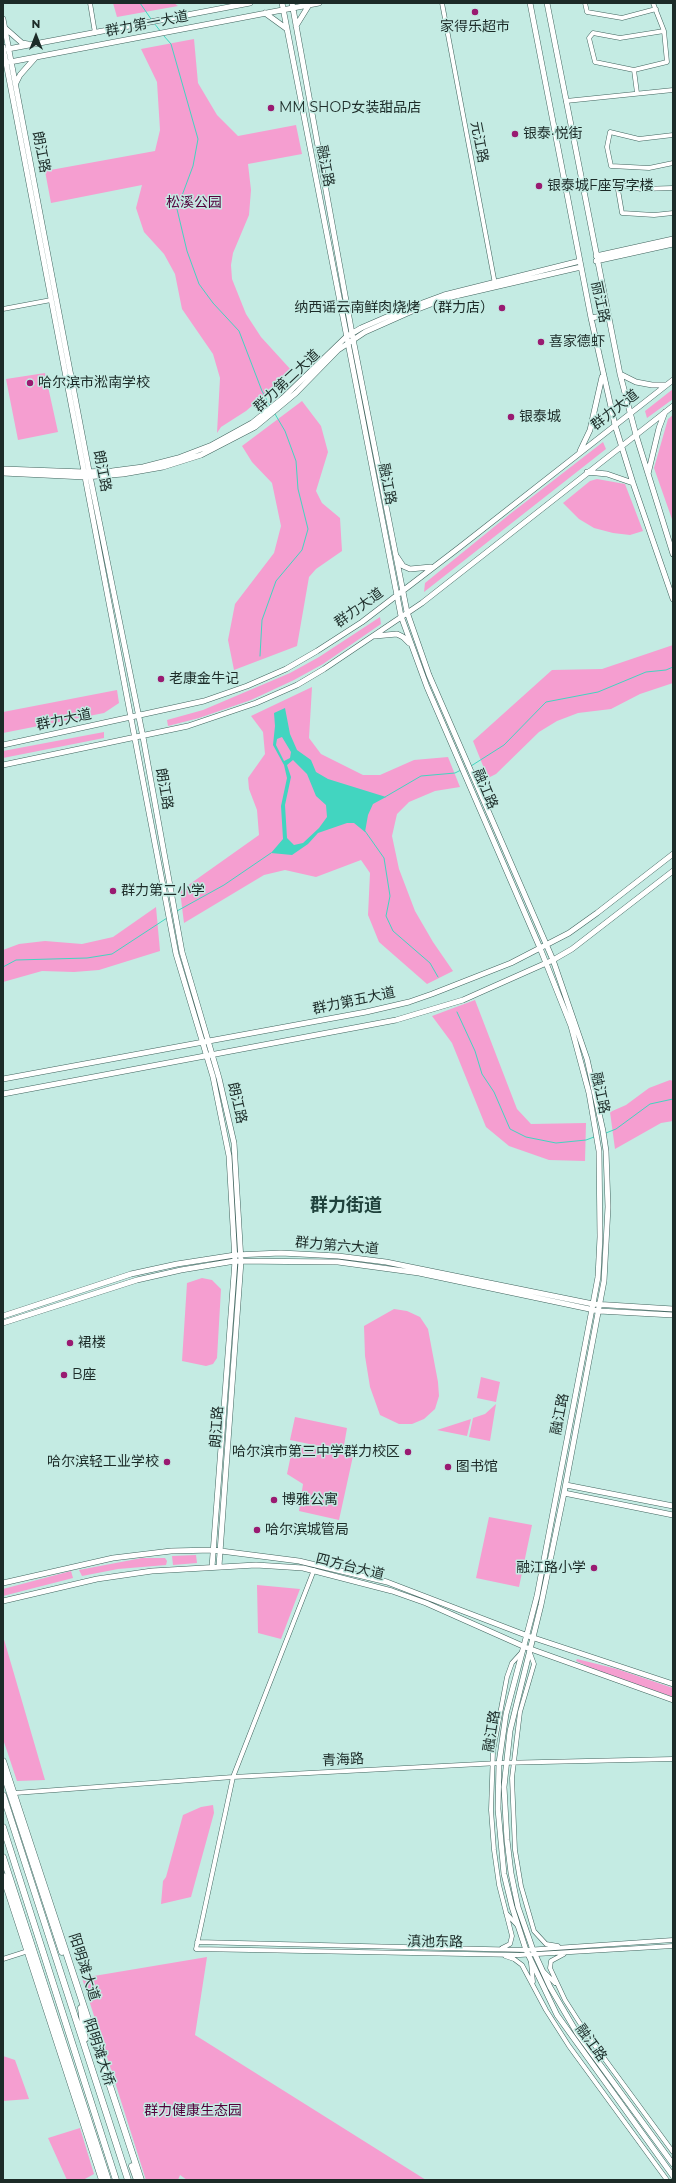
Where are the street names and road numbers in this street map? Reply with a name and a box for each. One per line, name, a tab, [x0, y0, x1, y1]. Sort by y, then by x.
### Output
street label: 群力第一大道	[104, 8, 190, 40]
street label: 元江路	[467, 120, 491, 164]
street label: 朗江路	[29, 130, 53, 174]
street label: 融江路	[313, 144, 337, 188]
street label: 丽江路	[587, 280, 613, 324]
street label: 群力第二大道	[251, 346, 323, 416]
street label: 群力大道	[588, 386, 642, 434]
street label: 朗江路	[90, 449, 114, 493]
street label: 融江路	[375, 462, 399, 506]
street label: 群力大道	[331, 585, 387, 631]
street label: 群力大道	[35, 706, 93, 734]
street label: 融江路	[469, 766, 501, 812]
street label: 朗江路	[152, 767, 176, 811]
street label: 群力第五大道	[311, 984, 397, 1018]
street label: 融江路	[587, 1071, 613, 1115]
street label: 朗江路	[224, 1081, 250, 1125]
street label: 群力第六大道	[294, 1234, 380, 1258]
street label: 融江路	[548, 1392, 572, 1436]
street label: 朗江路	[207, 1405, 227, 1449]
street label: 四方台大道	[314, 1550, 386, 1584]
street label: 融江路	[480, 1709, 504, 1753]
street label: 青海路	[322, 1751, 364, 1769]
street label: 阳明滩大道	[65, 1931, 103, 2003]
street label: 滇池东路	[407, 1933, 463, 1951]
street label: 阳明滩大桥	[80, 2016, 118, 2088]
street label: 融江路	[572, 2021, 610, 2065]

